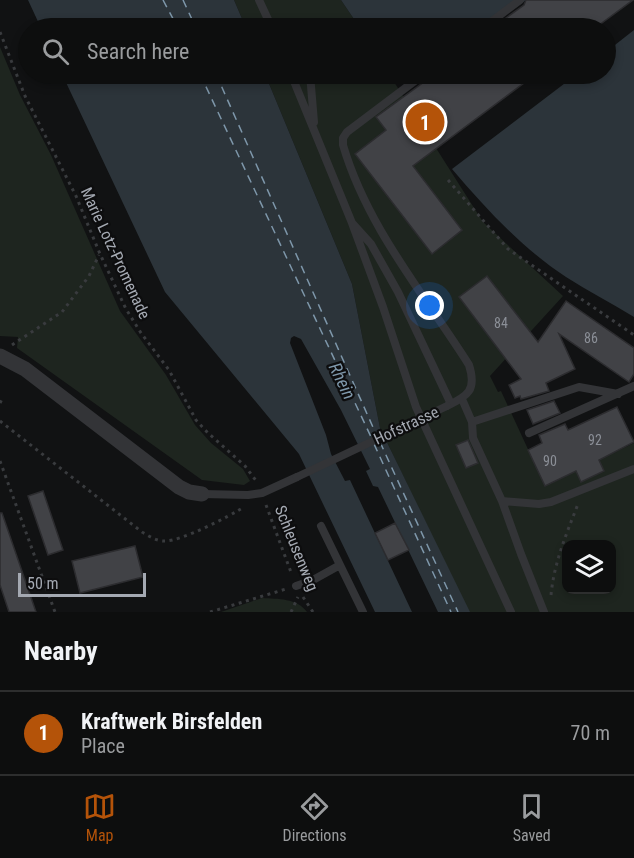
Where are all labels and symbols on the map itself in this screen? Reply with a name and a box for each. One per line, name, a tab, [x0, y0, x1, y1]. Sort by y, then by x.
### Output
pin: 1	[406, 100, 444, 144]
street label: Marie Lotz-Promenade	[77, 184, 154, 322]
your location	[415, 291, 444, 320]
house number: 84	[494, 315, 508, 331]
house number: 86	[584, 330, 598, 346]
water label: Rhein	[325, 359, 360, 403]
street label: Hofstrasse	[371, 402, 442, 449]
house number: 92	[588, 432, 602, 448]
house number: 90	[543, 453, 557, 469]
street label: Schleusenweg	[271, 503, 322, 594]
scale bar	[18, 570, 146, 598]

